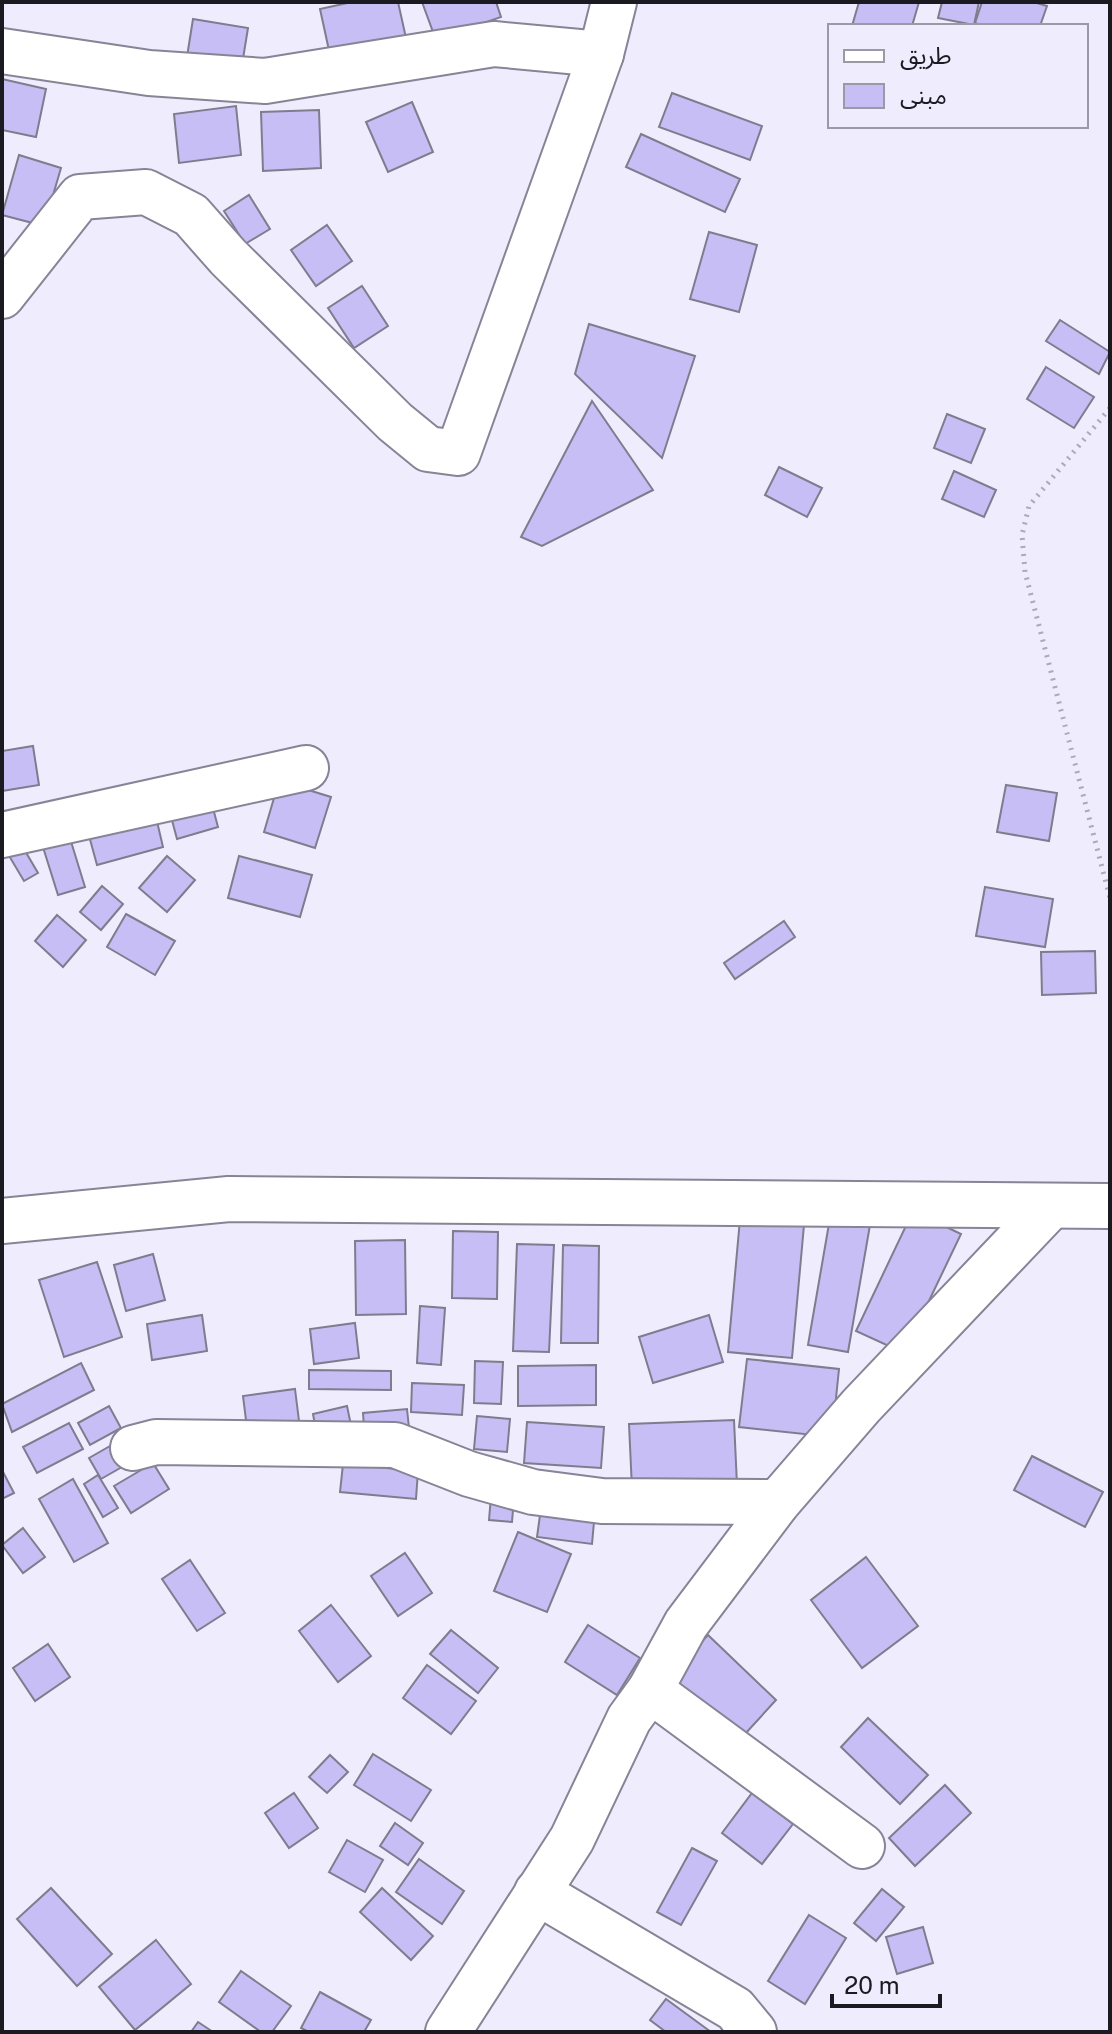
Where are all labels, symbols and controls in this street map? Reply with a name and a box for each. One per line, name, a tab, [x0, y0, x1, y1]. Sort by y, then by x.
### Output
legend	[828, 24, 1088, 128]
text: طريق	[900, 41, 952, 71]
text: مبنى	[900, 81, 947, 109]
scale bar	[832, 1958, 940, 2008]
text: 20 m	[844, 1971, 900, 1999]

